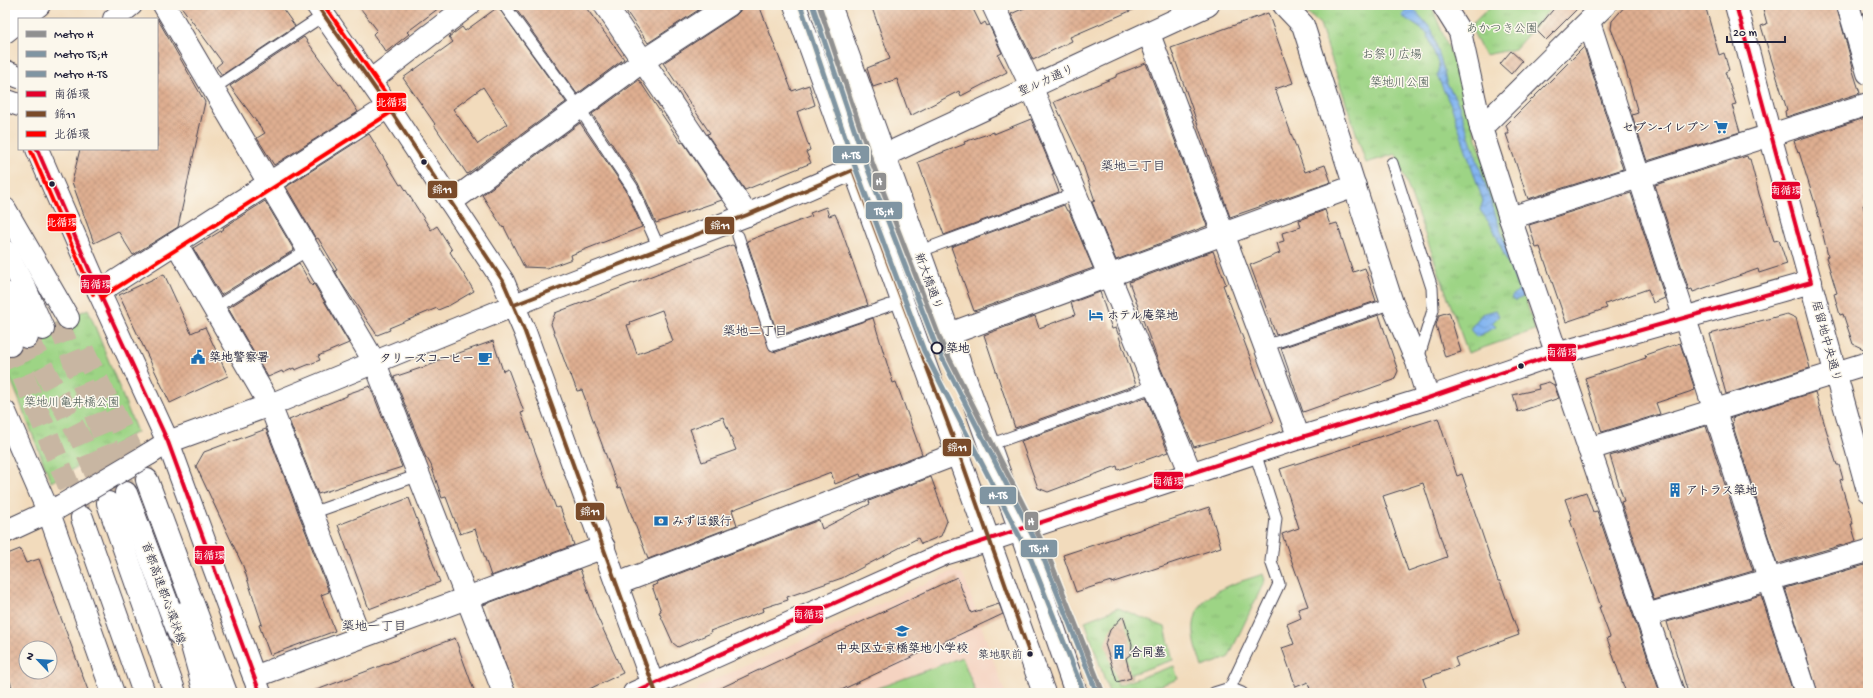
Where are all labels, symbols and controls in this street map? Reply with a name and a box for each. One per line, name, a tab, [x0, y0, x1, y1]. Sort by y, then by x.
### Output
legend	[18, 18, 158, 150]
scale bar	[1727, 18, 1785, 44]
park label: あかつき公園	[1466, 22, 1538, 37]
text: 20 m	[1733, 27, 1758, 41]
text: Metro H	[54, 29, 94, 43]
park label: お祭り広場	[1362, 48, 1422, 63]
text: Metro TS;H	[54, 49, 108, 63]
street label: 聖ルカ通り	[1016, 62, 1077, 100]
text: Metro H-TS	[54, 69, 108, 83]
park label: 築地川公園	[1370, 76, 1430, 91]
text: 南循環	[54, 88, 90, 103]
line badge: 北循環	[376, 92, 407, 112]
text: 北循環	[376, 97, 409, 110]
text: 錦11	[54, 108, 76, 123]
supermarket icon: セブン-イレブン	[1713, 119, 1729, 135]
place label: セブン-イレブン	[1622, 121, 1710, 136]
text: 北循環	[54, 128, 90, 143]
line badge: H-TS	[832, 145, 870, 164]
text: H-TS	[841, 151, 861, 163]
unlabelled marker	[419, 157, 429, 167]
district label: 築地三丁目	[1100, 160, 1166, 175]
line badge: H	[872, 172, 887, 191]
text: H	[876, 177, 883, 189]
unlabelled marker	[47, 179, 57, 189]
line badge: 錦11	[427, 180, 458, 199]
line badge: 南循環	[1771, 181, 1801, 200]
text: 錦11	[432, 184, 452, 197]
text: 南循環	[1770, 184, 1803, 198]
line badge: TS;H	[865, 201, 903, 220]
text: TS;H	[873, 207, 894, 219]
line badge: 北循環	[47, 213, 77, 232]
line badge: 錦11	[704, 216, 735, 235]
text: 北循環	[46, 217, 79, 230]
text: 錦11	[710, 220, 730, 233]
street label: 新大橋通り	[910, 251, 945, 312]
line badge: 南循環	[80, 274, 111, 294]
text: 南循環	[80, 278, 113, 292]
street label: 居留地中央通り	[1807, 299, 1844, 384]
hotel icon: ホテル庵築地	[1088, 307, 1104, 323]
place label: ホテル庵築地	[1107, 309, 1178, 324]
district label: 築地二丁目	[722, 325, 788, 340]
marker: 築地	[930, 341, 944, 355]
place label: 築地	[946, 342, 970, 357]
line badge: 南循環	[1547, 343, 1577, 362]
text: 南循環	[1546, 346, 1579, 360]
public building icon: 築地警察署	[190, 349, 206, 365]
cafe icon: タリーズコーヒー	[477, 350, 493, 366]
place label: 築地警察署	[209, 351, 269, 366]
place label: タリーズコーヒー	[379, 353, 474, 367]
unlabelled marker	[1516, 361, 1526, 371]
park label: 築地川亀井橋公園	[24, 396, 120, 411]
line badge: 錦11	[942, 438, 972, 457]
text: 錦11	[947, 442, 967, 455]
line badge: 南循環	[1153, 471, 1184, 490]
text: 南循環	[1152, 475, 1185, 489]
building icon: アトラス築地	[1667, 482, 1683, 498]
place label: アトラス築地	[1686, 484, 1758, 499]
line badge: H-TS	[979, 486, 1017, 505]
text: H-TS	[988, 491, 1008, 503]
line badge: 錦11	[575, 502, 605, 521]
text: 錦11	[580, 506, 600, 519]
line badge: H	[1024, 511, 1039, 531]
bank icon: みずほ銀行	[653, 513, 669, 529]
place label: みずほ銀行	[672, 515, 732, 530]
text: H	[1028, 517, 1035, 529]
line badge: TS;H	[1020, 539, 1058, 558]
street label: 首都高速都心環状線	[137, 540, 188, 647]
text: TS;H	[1028, 544, 1049, 556]
line badge: 南循環	[194, 545, 225, 565]
text: 南循環	[193, 549, 226, 563]
line badge: 南循環	[794, 605, 824, 624]
text: 南循環	[793, 608, 826, 622]
district label: 築地一丁目	[341, 620, 407, 635]
school or university icon: 中央区立京橋築地小学校	[894, 623, 910, 639]
north arrow	[18, 640, 58, 680]
place label: 中央区立京橋築地小学校	[836, 642, 968, 657]
building icon: 合同墓	[1111, 644, 1127, 660]
place label: 合同墓	[1130, 646, 1166, 661]
place label: 築地駅前	[978, 649, 1022, 662]
marker: 築地駅前	[1025, 649, 1035, 659]
text: N	[24, 651, 38, 662]

